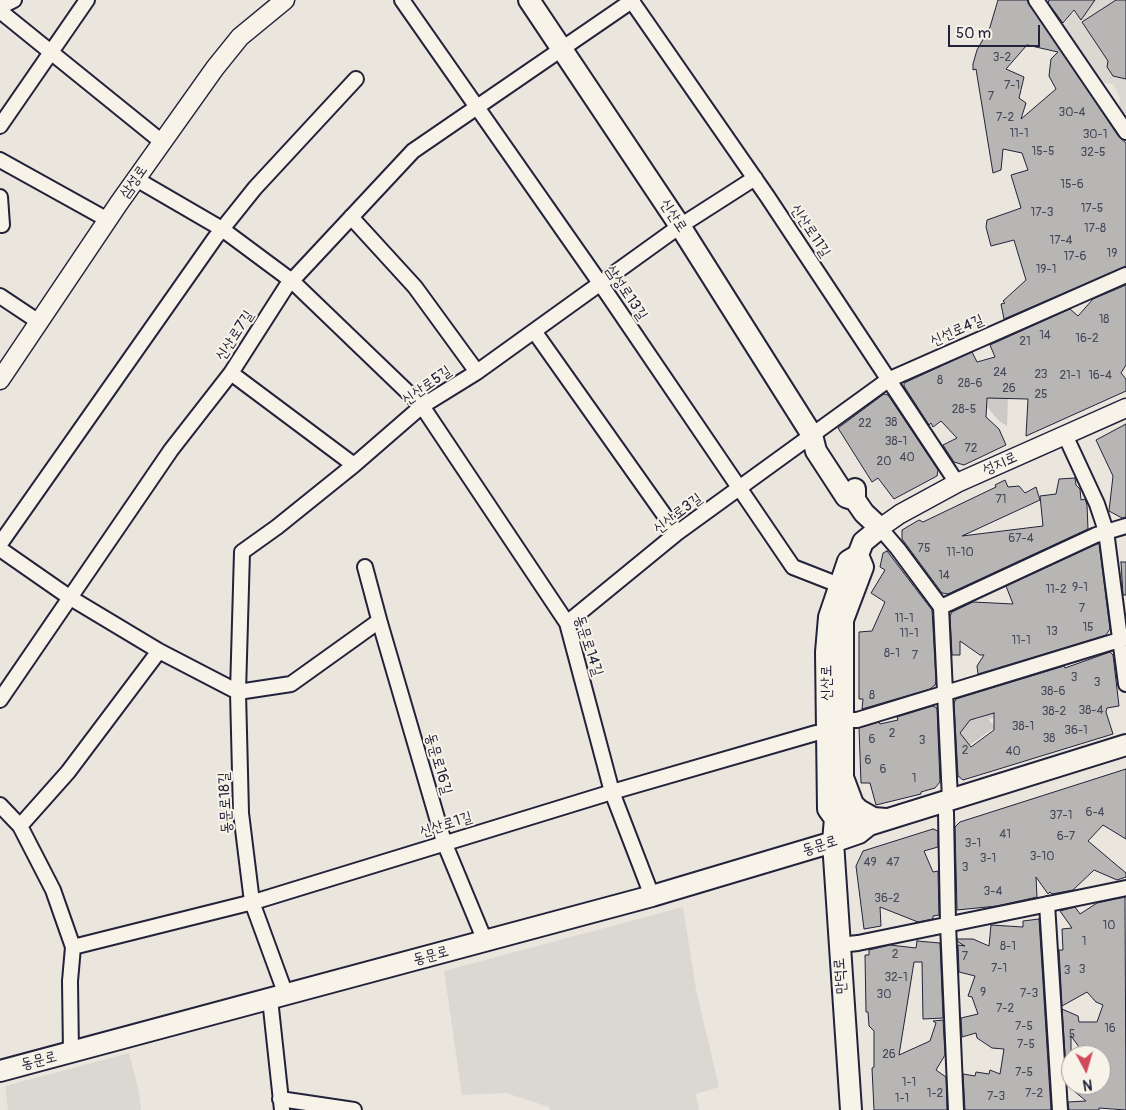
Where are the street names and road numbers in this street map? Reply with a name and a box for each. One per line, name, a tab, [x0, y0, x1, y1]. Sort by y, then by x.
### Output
street label: 삼성로	[116, 162, 152, 202]
street label: 신산로	[656, 196, 690, 236]
street label: 신산로11길	[786, 201, 834, 261]
street label: 삼성로13길	[601, 262, 651, 324]
street label: 신산로7길	[212, 308, 258, 364]
street label: 신선로4길	[927, 311, 987, 351]
street label: 신산로5길	[399, 362, 455, 410]
street label: 성지로	[980, 448, 1020, 480]
street label: 신산로3길	[650, 490, 706, 538]
street label: 동문로14길	[570, 613, 606, 679]
street label: 신산로	[818, 665, 836, 701]
street label: 동문로16길	[421, 731, 455, 797]
street label: 동문로18길	[215, 772, 237, 834]
street label: 신산로1길	[417, 808, 475, 842]
street label: 동문로	[800, 832, 840, 860]
street label: 동문로	[411, 943, 451, 969]
street label: 만덕로	[831, 957, 851, 995]
street label: 동문로	[19, 1048, 59, 1074]

